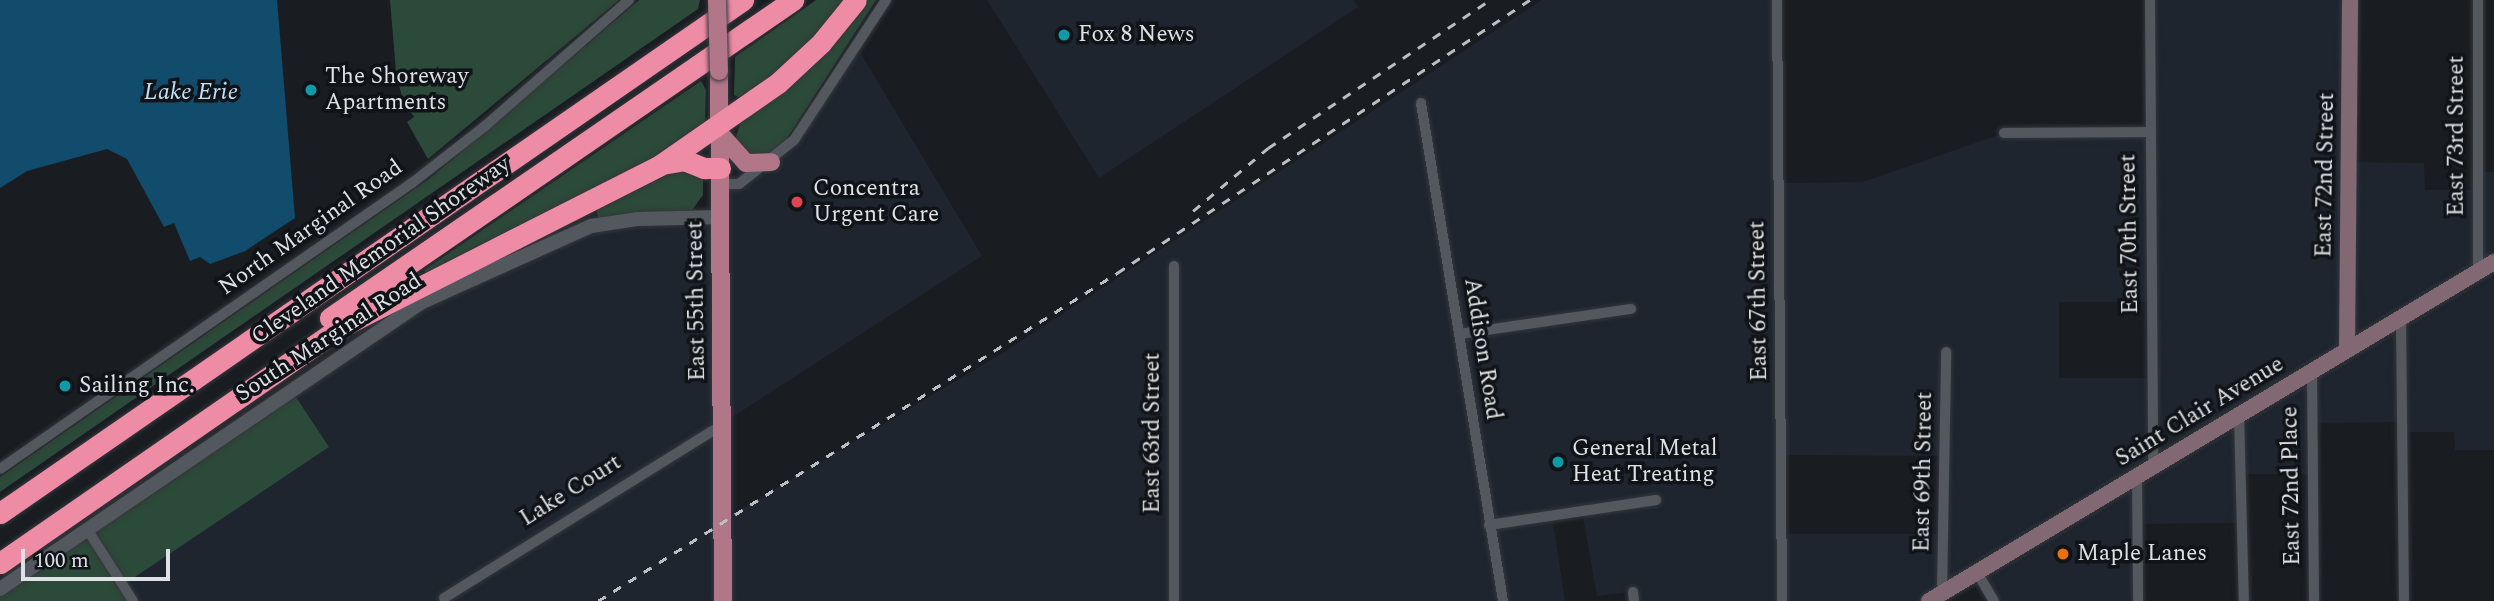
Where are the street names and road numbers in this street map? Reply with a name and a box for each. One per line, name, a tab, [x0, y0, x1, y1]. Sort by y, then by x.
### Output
street label: East 73rd Street	[2443, 56, 2471, 216]
street label: East 72nd Street	[2311, 92, 2341, 258]
street label: Cleveland Memorial Shoreway	[246, 151, 516, 351]
street label: North Marginal Road	[214, 154, 408, 302]
street label: East 70th Street	[2115, 154, 2145, 314]
street label: East 55th Street	[682, 221, 712, 381]
street label: East 67th Street	[1744, 221, 1774, 381]
street label: South Marginal Road	[231, 268, 427, 408]
street label: Addison Road	[1457, 276, 1507, 422]
street label: Saint Clair Avenue	[2111, 351, 2289, 473]
street label: East 63rd Street	[1139, 353, 1167, 513]
street label: East 69th Street	[1909, 392, 1939, 552]
street label: East 72nd Place	[2277, 406, 2307, 566]
street label: Lake Court	[515, 449, 627, 533]

